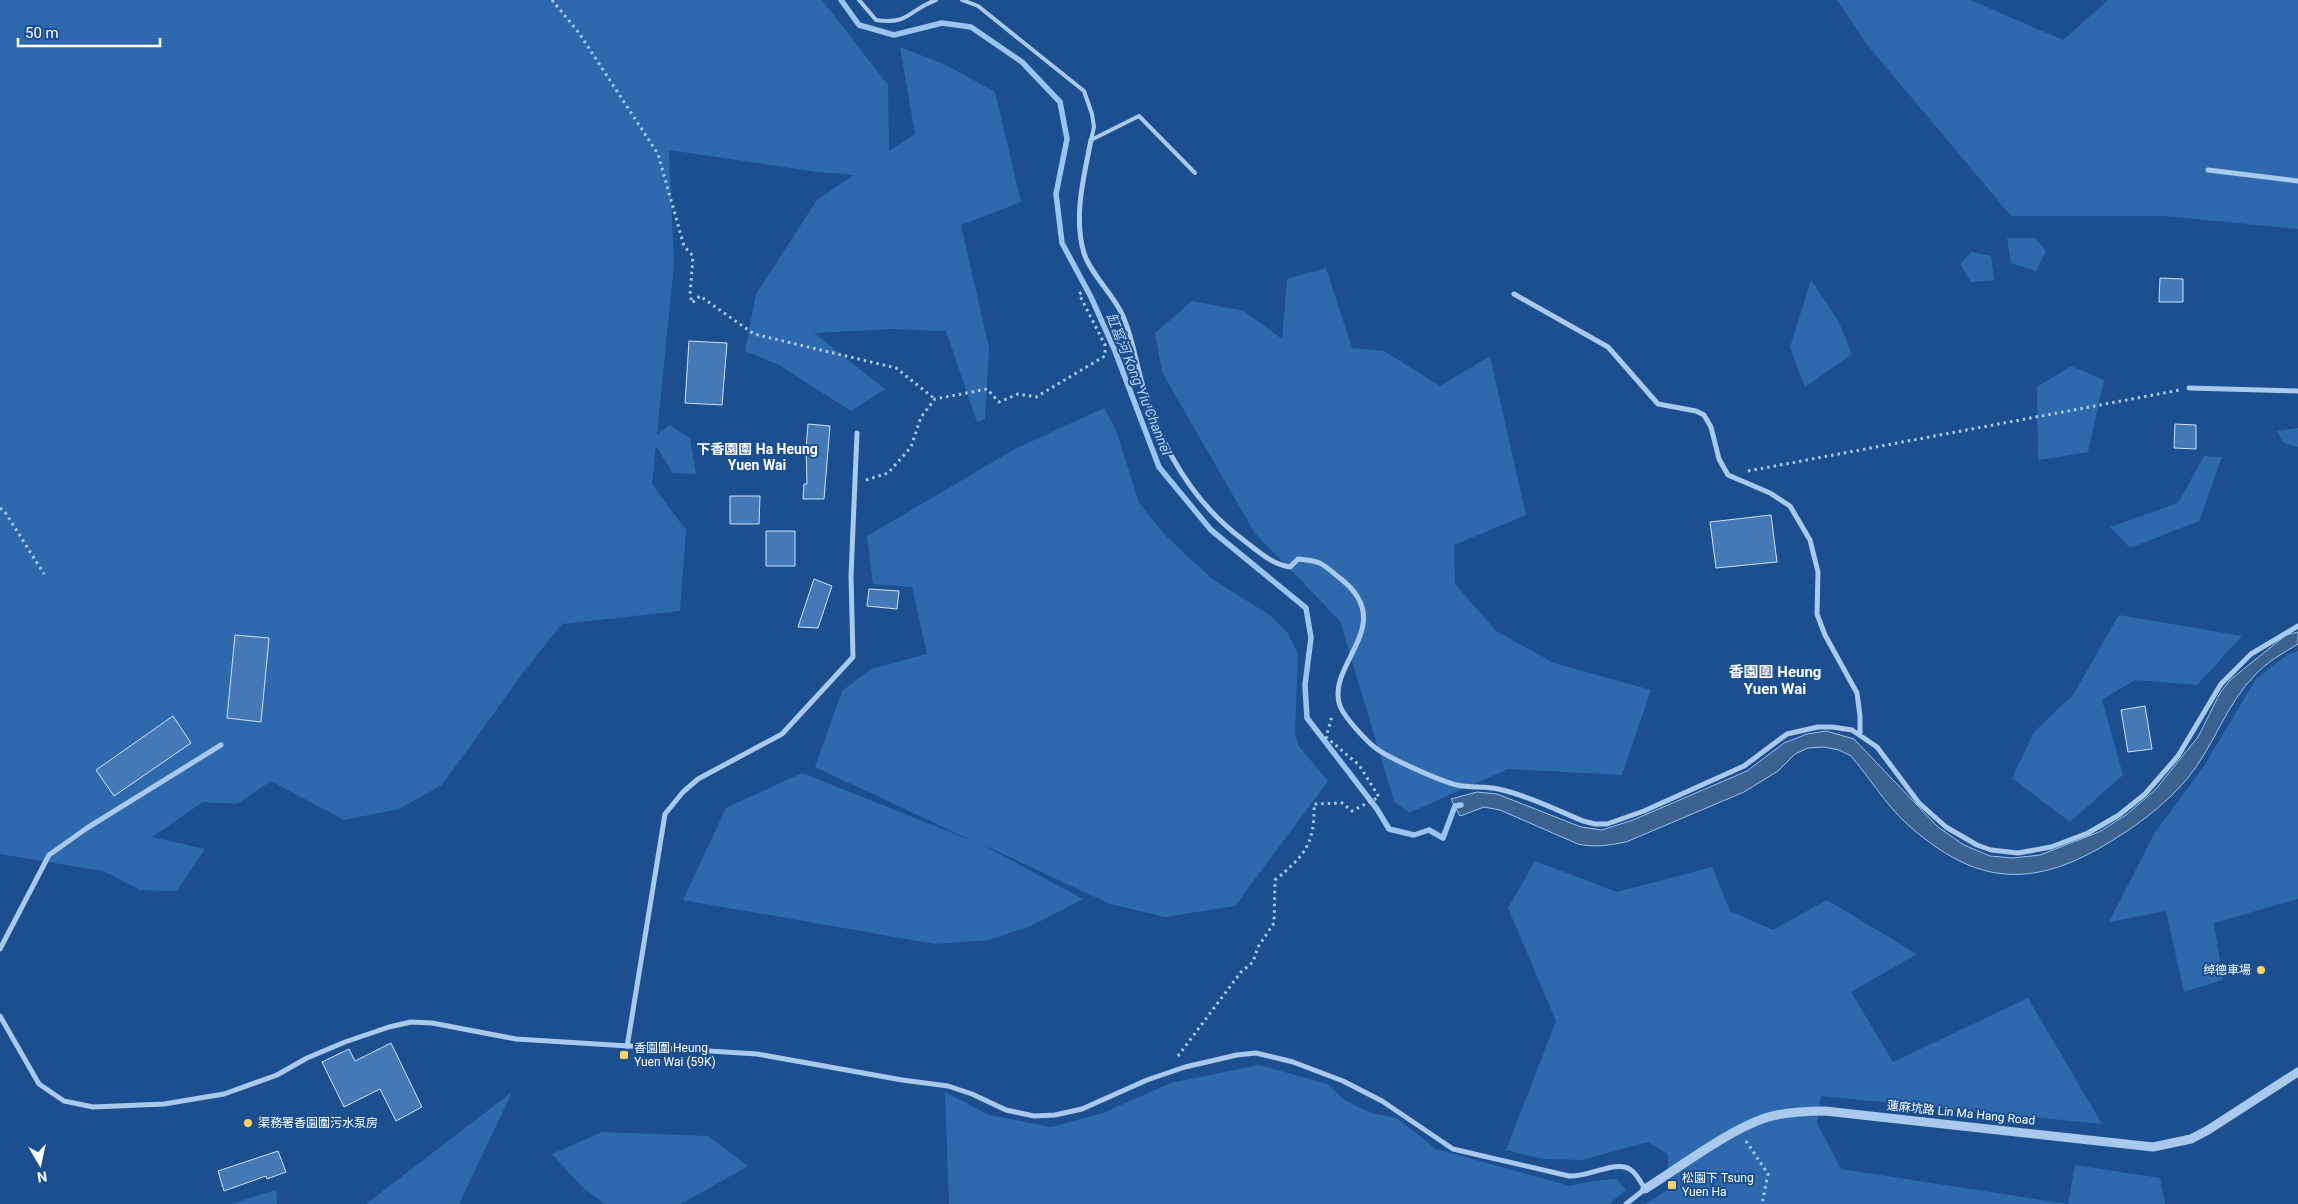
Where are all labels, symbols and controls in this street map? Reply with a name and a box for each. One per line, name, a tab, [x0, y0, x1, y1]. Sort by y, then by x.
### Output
scale bar	[18, 15, 160, 47]
text: 50 m	[25, 24, 59, 42]
water label: 缸窰河 Kong Yiu Channel	[1103, 311, 1175, 458]
district label: 下香園圍 Ha Heung Yuen Wai	[696, 441, 818, 473]
district label: 香園圍 Heung Yuen Wai	[1729, 663, 1821, 698]
place label: 绰德車場	[2203, 963, 2251, 977]
marker: 绰德車場	[2255, 964, 2267, 976]
place label: 香園圍 Heung Yuen Wai (59K)	[634, 1041, 716, 1069]
marker: 香園圍 Heung Yuen Wai (59K)	[618, 1049, 630, 1061]
street label: 蓮麻坑路 Lin Ma Hang Road	[1886, 1098, 2036, 1128]
place label: 渠務署香園圍污水泵房	[258, 1116, 378, 1130]
marker: 渠務署香園圍污水泵房	[242, 1117, 254, 1129]
north arrow	[15, 1139, 65, 1189]
text: N	[36, 1168, 48, 1186]
place label: 松園下 Tsung Yuen Ha	[1682, 1171, 1754, 1199]
marker: 松園下 Tsung Yuen Ha	[1666, 1179, 1678, 1191]

